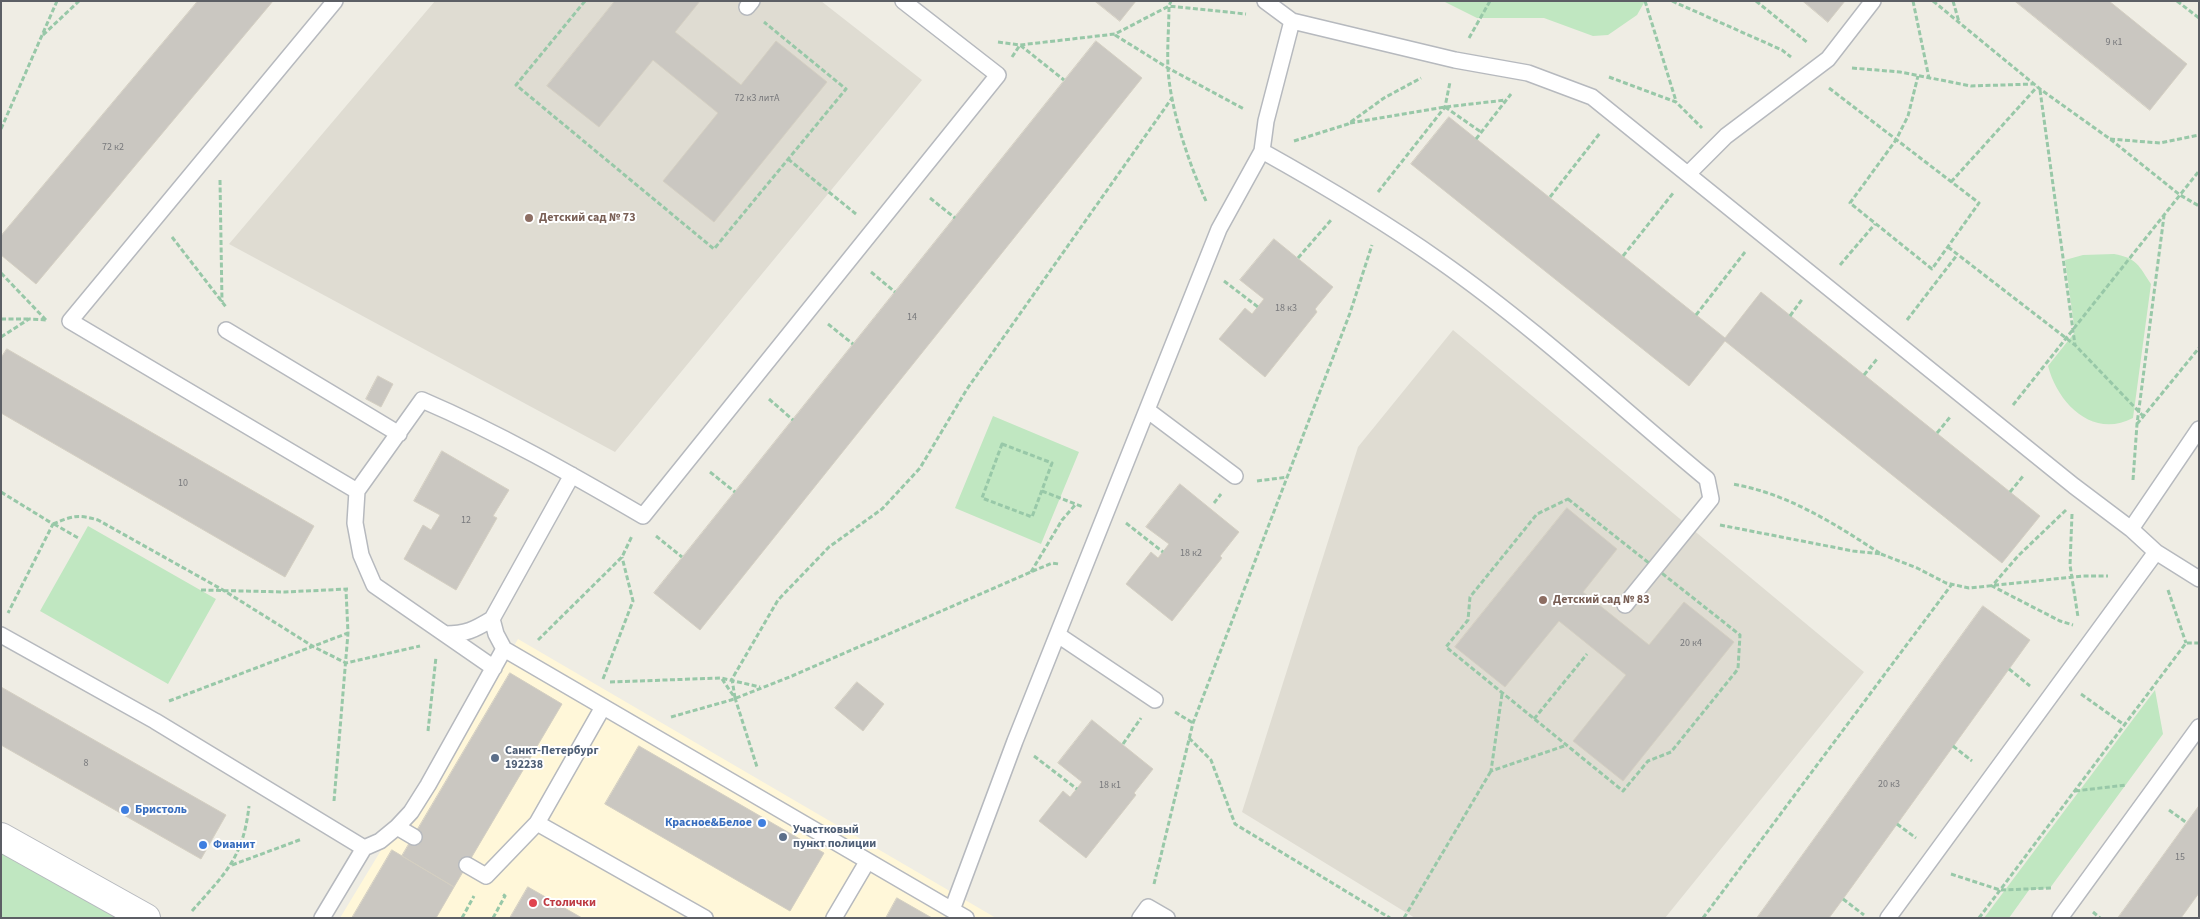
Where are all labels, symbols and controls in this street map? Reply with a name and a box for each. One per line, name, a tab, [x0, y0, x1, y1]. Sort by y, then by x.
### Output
house number: 9 к1	[2106, 37, 2122, 49]
house number: 72 к3 литА	[735, 93, 779, 105]
house number: 72 к2	[102, 142, 124, 154]
place label: Детский сад № 73	[539, 211, 635, 225]
marker: Детский сад № 73	[523, 212, 535, 224]
house number: 18 к3	[1275, 303, 1297, 315]
house number: 14	[907, 312, 917, 324]
house number: 10	[178, 478, 188, 490]
house number: 12	[461, 515, 471, 527]
house number: 18 к2	[1180, 548, 1202, 560]
place label: Детский сад № 83	[1553, 593, 1649, 607]
marker: Детский сад № 83	[1537, 594, 1549, 606]
house number: 20 к4	[1680, 638, 1702, 650]
place label: Санкт-Петербург 192238	[505, 744, 599, 772]
marker: Санкт-Петербург 192238	[489, 752, 501, 764]
house number: 8	[84, 758, 88, 770]
house number: 20 к3	[1878, 779, 1900, 791]
house number: 18 к1	[1099, 780, 1121, 792]
place label: Бристоль	[135, 803, 187, 817]
marker: Бристоль	[119, 804, 131, 816]
place label: Красное&Белое	[665, 816, 752, 830]
marker: Красное&Белое	[756, 817, 768, 829]
place label: Участковый пункт полиции	[793, 823, 876, 851]
marker: Участковый пункт полиции	[777, 831, 789, 843]
place label: Фианит	[213, 838, 255, 852]
marker: Фианит	[197, 839, 209, 851]
house number: 15	[2175, 852, 2185, 864]
place label: Столички	[543, 896, 596, 910]
marker: Столички	[527, 897, 539, 909]

